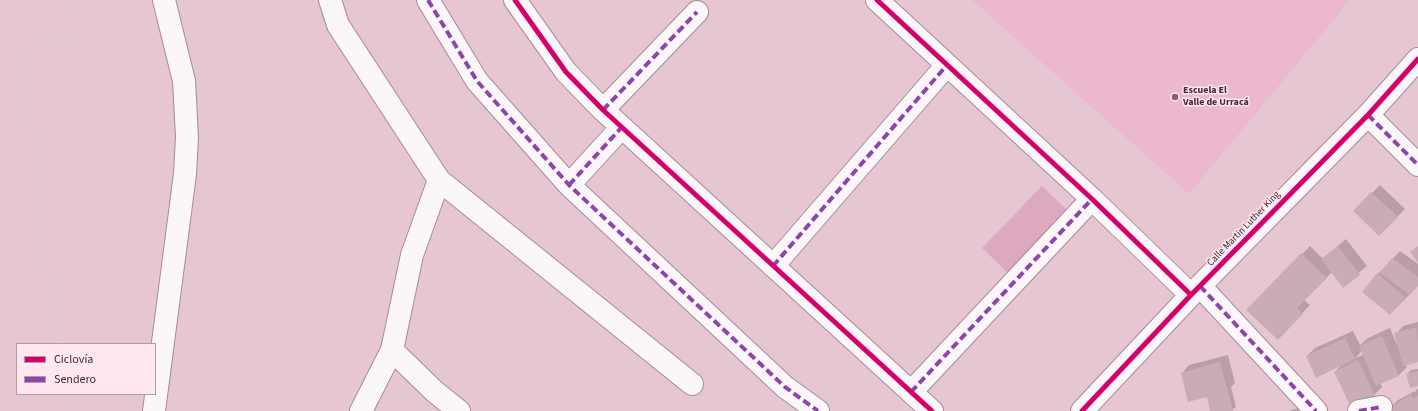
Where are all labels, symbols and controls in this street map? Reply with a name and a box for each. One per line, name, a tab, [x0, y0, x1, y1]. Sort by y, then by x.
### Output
place label: Escuela El Valle de Urracá	[1183, 85, 1249, 108]
marker: Escuela El Valle de Urracá	[1170, 92, 1180, 102]
street label: Calle Martin Luther King	[1205, 189, 1283, 269]
legend	[16, 343, 156, 395]
text: Ciclovía	[54, 351, 93, 368]
text: Sendero	[54, 371, 96, 388]

